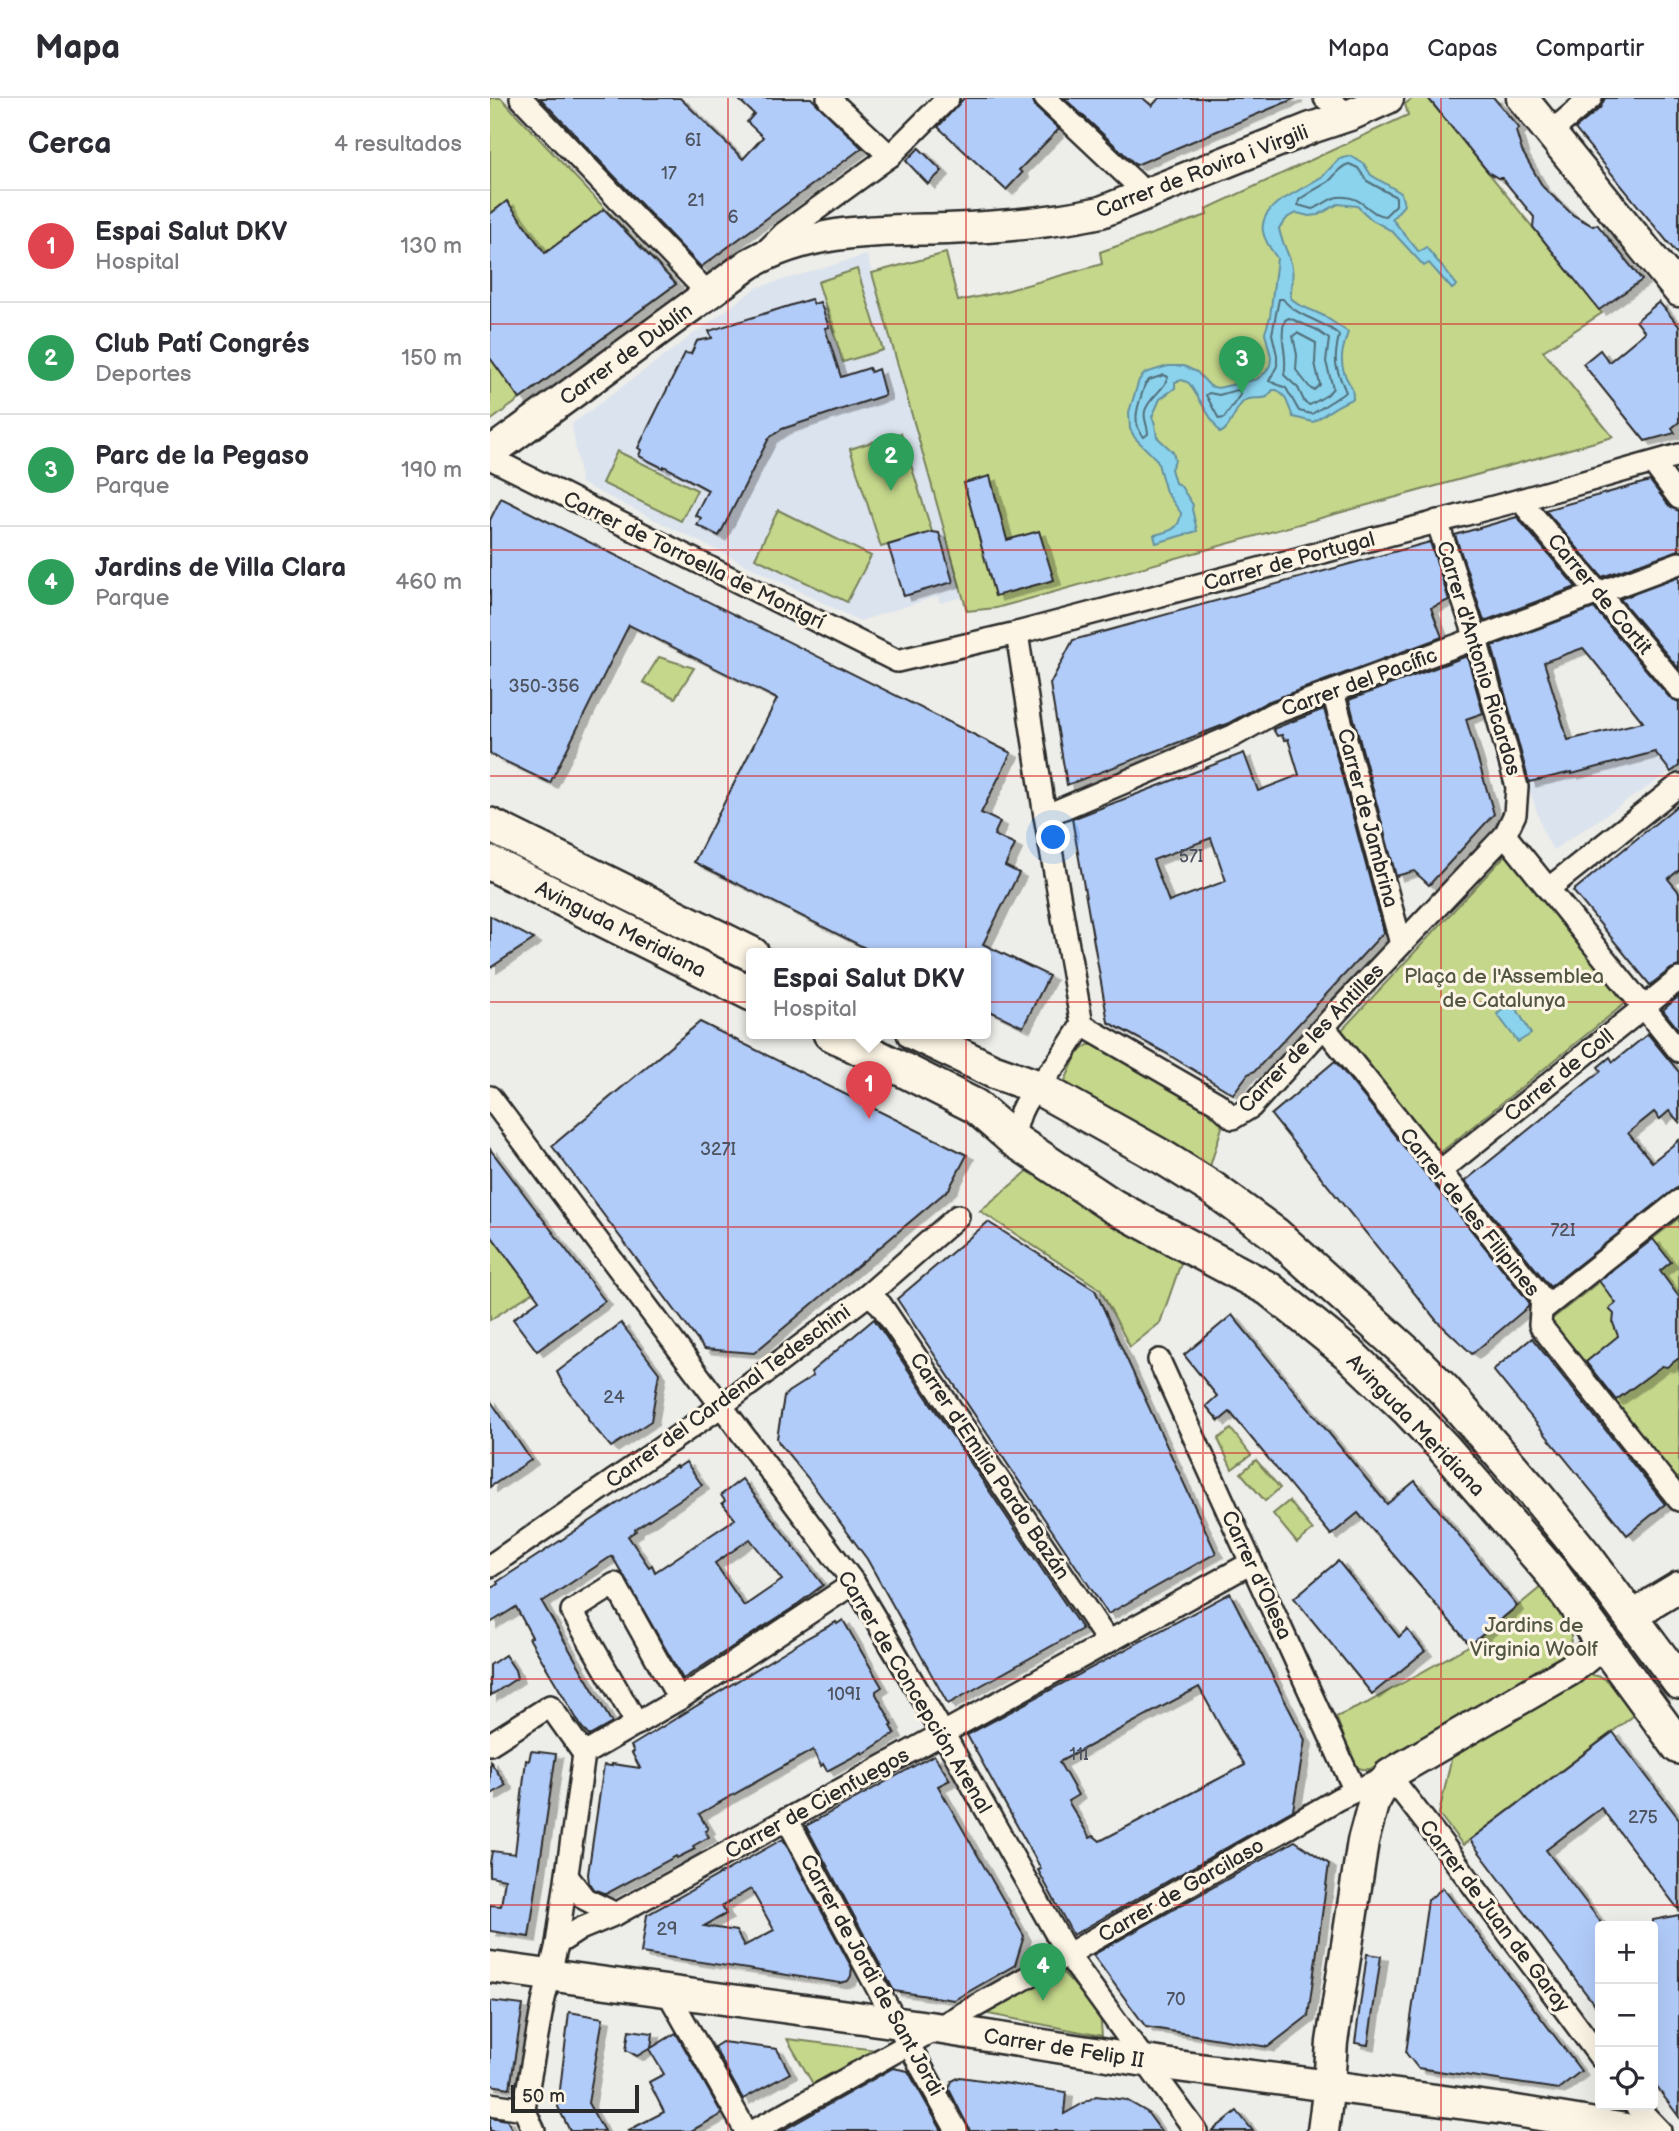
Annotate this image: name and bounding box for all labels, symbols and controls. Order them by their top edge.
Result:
text: Mapa [35,28,120,68]
text: Mapa [1328,34,1389,63]
text: Capas [1427,34,1497,63]
text: Compartir [1535,34,1644,63]
street label: Carrer de Rovira i Virgili [1092,119,1312,224]
text: Cerca [28,126,111,162]
text: 4 resultados [334,130,462,158]
house number: 6I [685,130,701,151]
house number: 17 [661,163,677,184]
house number: 21 [687,190,705,211]
house number: 6 [728,207,739,228]
text: Espai Salut DKV [95,217,287,248]
text: 1 [46,232,56,260]
text: 130 m [400,232,462,260]
text: Hospital [95,248,180,276]
street label: Carrer de Dublín [555,298,697,411]
text: Club Patí Congrés [95,329,310,360]
pin: 3 [1219,336,1265,394]
text: 2 [44,344,58,372]
text: 150 m [401,344,462,372]
text: Deportes [95,360,191,388]
pin: 2 [868,433,914,491]
text: Parc de la Pegaso [95,441,309,472]
text: 3 [44,456,58,484]
text: 190 m [401,456,462,484]
text: Parque [95,472,169,500]
street label: Carrer de Torroella de Montgrí [559,486,829,635]
street label: Carrer de Portugal [1201,527,1378,596]
street label: Carrer de Cortit [1542,529,1658,660]
street label: Carrer d'Antonio Ricardos [1431,538,1526,778]
text: Jardins de Villa Clara [95,553,346,584]
text: 4 [44,568,58,596]
text: 460 m [395,568,462,596]
text: Parque [95,584,169,612]
street label: Carrer del Pacífic [1278,643,1440,722]
house number: 350-356 [509,676,579,697]
street label: Carrer de Jambrina [1332,726,1403,910]
your location [1036,820,1070,854]
house number: 57I [1179,846,1203,867]
street label: Avinguda Meridiana [531,876,710,983]
popup [746,948,991,1039]
street label: Carrer de les Antilles [1233,958,1389,1118]
text: Espai Salut DKV [772,964,965,995]
park label: Plaça de l'Assemblea de Catalunya [1404,964,1604,1013]
text: Hospital [772,995,857,1023]
street label: Carrer de Coll [1500,1024,1619,1127]
pin: 1 [846,1061,892,1119]
street label: Carrer de les Filipines [1394,1123,1545,1302]
house number: 327I [700,1139,736,1160]
house number: 72I [1550,1220,1576,1241]
street label: Carrer del Cardenal Tedeschini [601,1299,855,1494]
street label: Carrer d'Emilia Pardo Bazán [904,1348,1075,1584]
street label: Avinguda Meridiana [1341,1349,1490,1502]
house number: 24 [603,1387,625,1408]
street label: Carrer d'Olesa [1216,1507,1297,1644]
street label: Carrer de Concepción Arenal [832,1567,997,1818]
park label: Jardins de Virginia Woolf [1470,1613,1599,1662]
house number: 109I [827,1684,861,1705]
street label: Carrer de Cienfuegos [721,1742,914,1864]
house number: 11I [1069,1744,1089,1765]
house number: 275 [1628,1807,1658,1828]
street label: Carrer de Juan de Garay [1414,1815,1575,2018]
street label: Carrer de Garcilaso [1094,1833,1269,1948]
street label: Carrer de Jordi de Sant Jordi [795,1850,949,2100]
house number: 29 [656,1919,678,1940]
map controls [1595,1921,1658,2110]
button: + [1595,1921,1658,1984]
pin: 4 [1020,1943,1066,2001]
button: − [1595,1984,1658,2047]
house number: 70 [1166,1989,1186,2010]
street label: Carrer de Felip II [982,2023,1146,2074]
button: locate [1595,2047,1658,2110]
scale bar [511,2082,639,2114]
text: 50 m [522,2085,565,2108]

